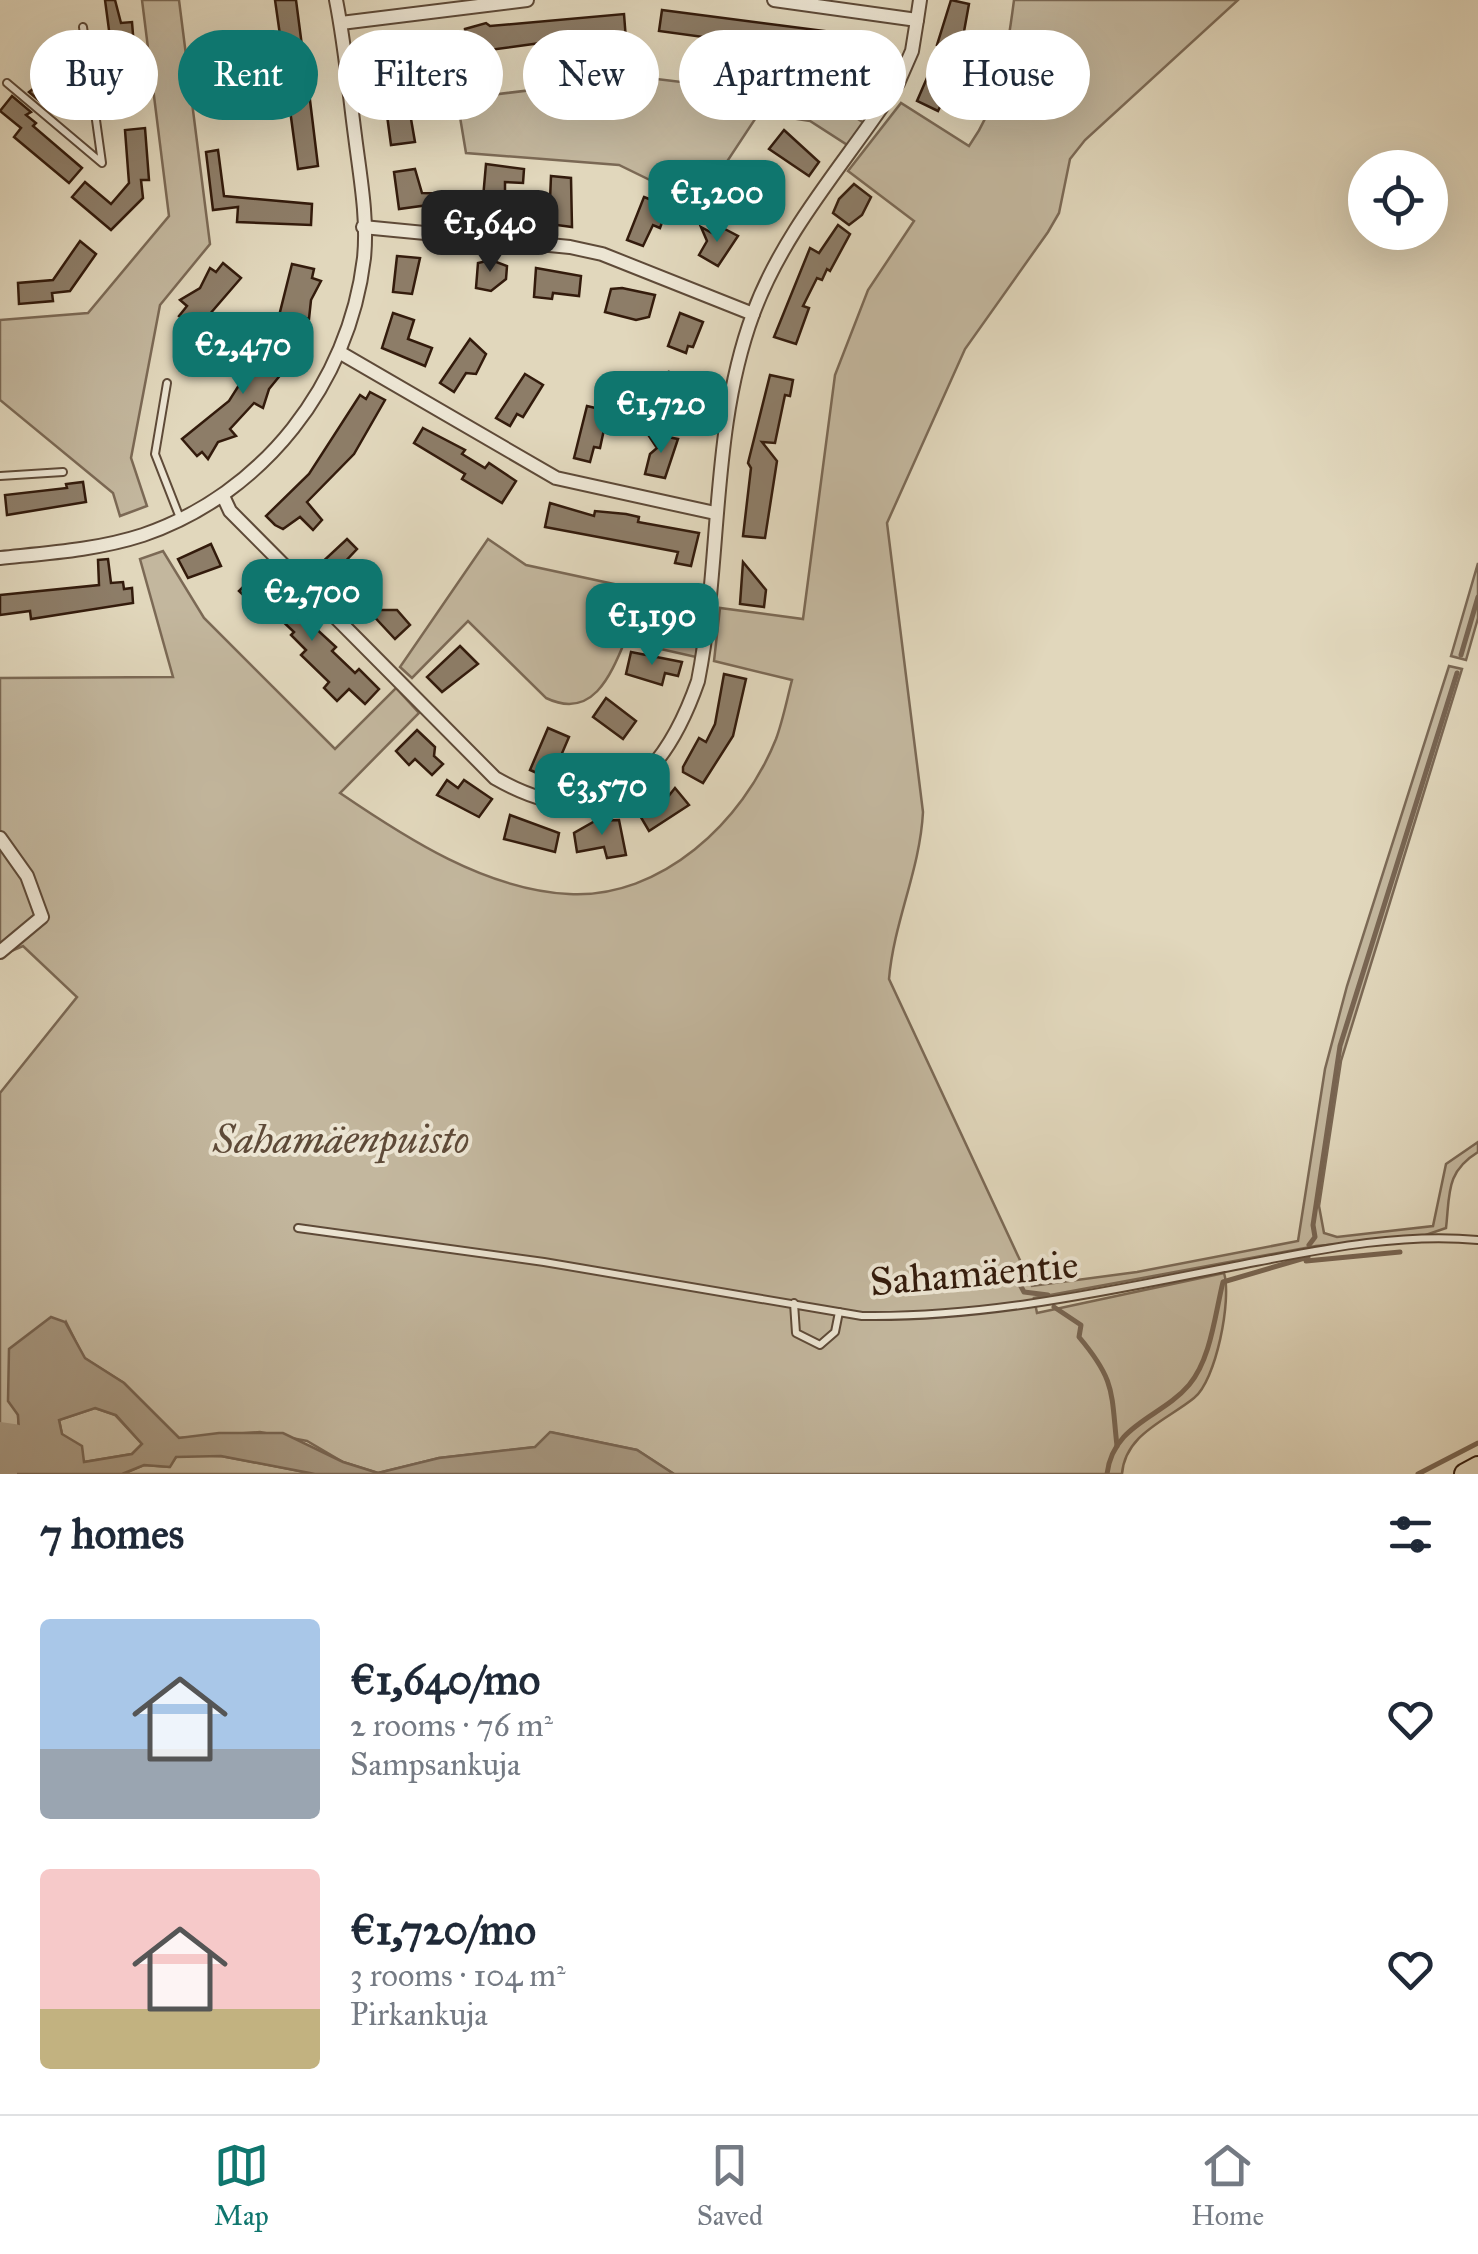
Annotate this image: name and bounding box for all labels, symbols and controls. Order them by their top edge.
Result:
chip: Buy [30,30,158,120]
chip: Rent [178,30,318,120]
chip: Filters [338,30,503,120]
chip: New [523,30,659,120]
chip: Apartment [679,30,906,120]
chip: House [926,30,1090,120]
map controls [1348,150,1448,250]
button: locate [1348,150,1448,250]
pin: €1,200 [636,160,798,245]
text: €1,200 [670,173,764,212]
pin: €1,640 [409,190,571,275]
text: €1,640 [443,203,537,242]
pin: €2,470 [162,312,324,397]
text: €2,470 [195,325,291,364]
pin: €1,720 [580,371,742,456]
text: €1,720 [616,384,706,423]
pin: €2,700 [231,559,393,644]
text: €2,700 [264,572,360,611]
pin: €1,190 [571,583,733,668]
text: €1,190 [608,596,696,635]
pin: €3,570 [521,753,683,838]
text: €3,570 [557,766,647,805]
park label: Sahamäenpuisto [212,1115,469,1164]
street label: Sahamäentie [868,1239,1080,1307]
icon: filters [1383,1507,1438,1562]
text: 7 homes [40,1508,184,1560]
text: €1,640/mo [350,1654,540,1706]
icon: home [120,1659,240,1779]
icon: heart [1383,1692,1438,1747]
text: 2 rooms · 76 m² [350,1706,553,1745]
text: Sampsankuja [350,1745,521,1784]
text: €1,720/mo [350,1904,536,1956]
icon: home [120,1909,240,2029]
icon: heart [1383,1942,1438,1997]
text: 3 rooms · 104 m² [350,1956,566,1995]
text: Pirkankuja [350,1995,488,2034]
tab: Map [214,2138,269,2233]
tab: Saved [697,2138,763,2233]
tab: Home [1191,2138,1264,2233]

